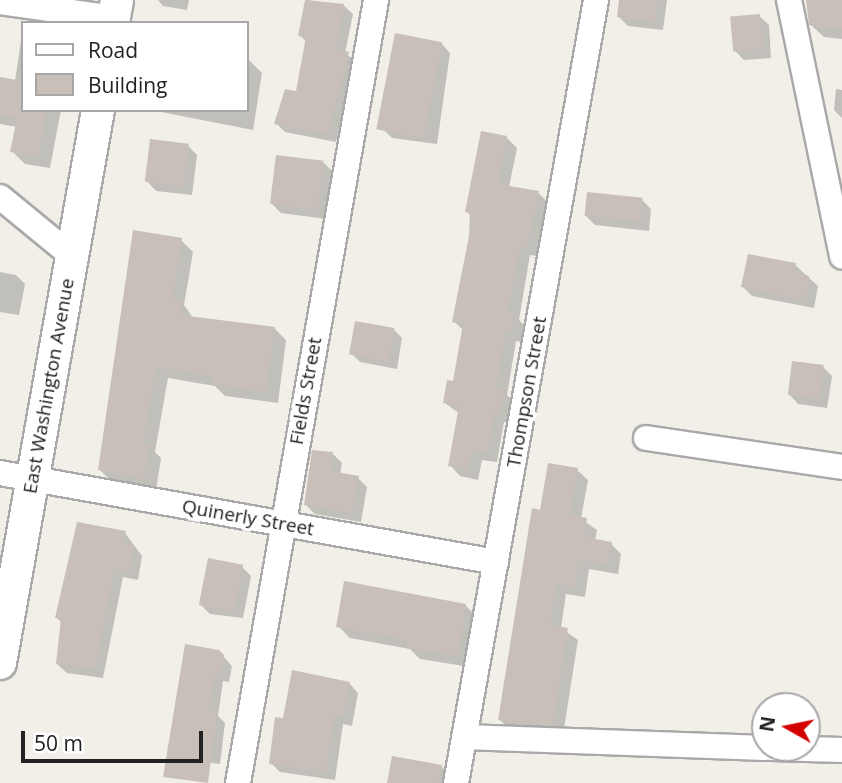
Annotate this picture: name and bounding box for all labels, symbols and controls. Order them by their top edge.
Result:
legend [21,21,248,112]
text: Road [88,36,138,64]
text: Building [88,71,167,99]
street label: East Washington Avenue [19,276,79,496]
street label: Thompson Street [502,315,552,469]
street label: Fields Street [285,335,327,447]
street label: Quinerly Street [180,495,316,541]
north arrow [751,692,821,762]
text: N [753,714,781,734]
scale bar [24,716,206,760]
text: 50 m [34,729,83,757]

